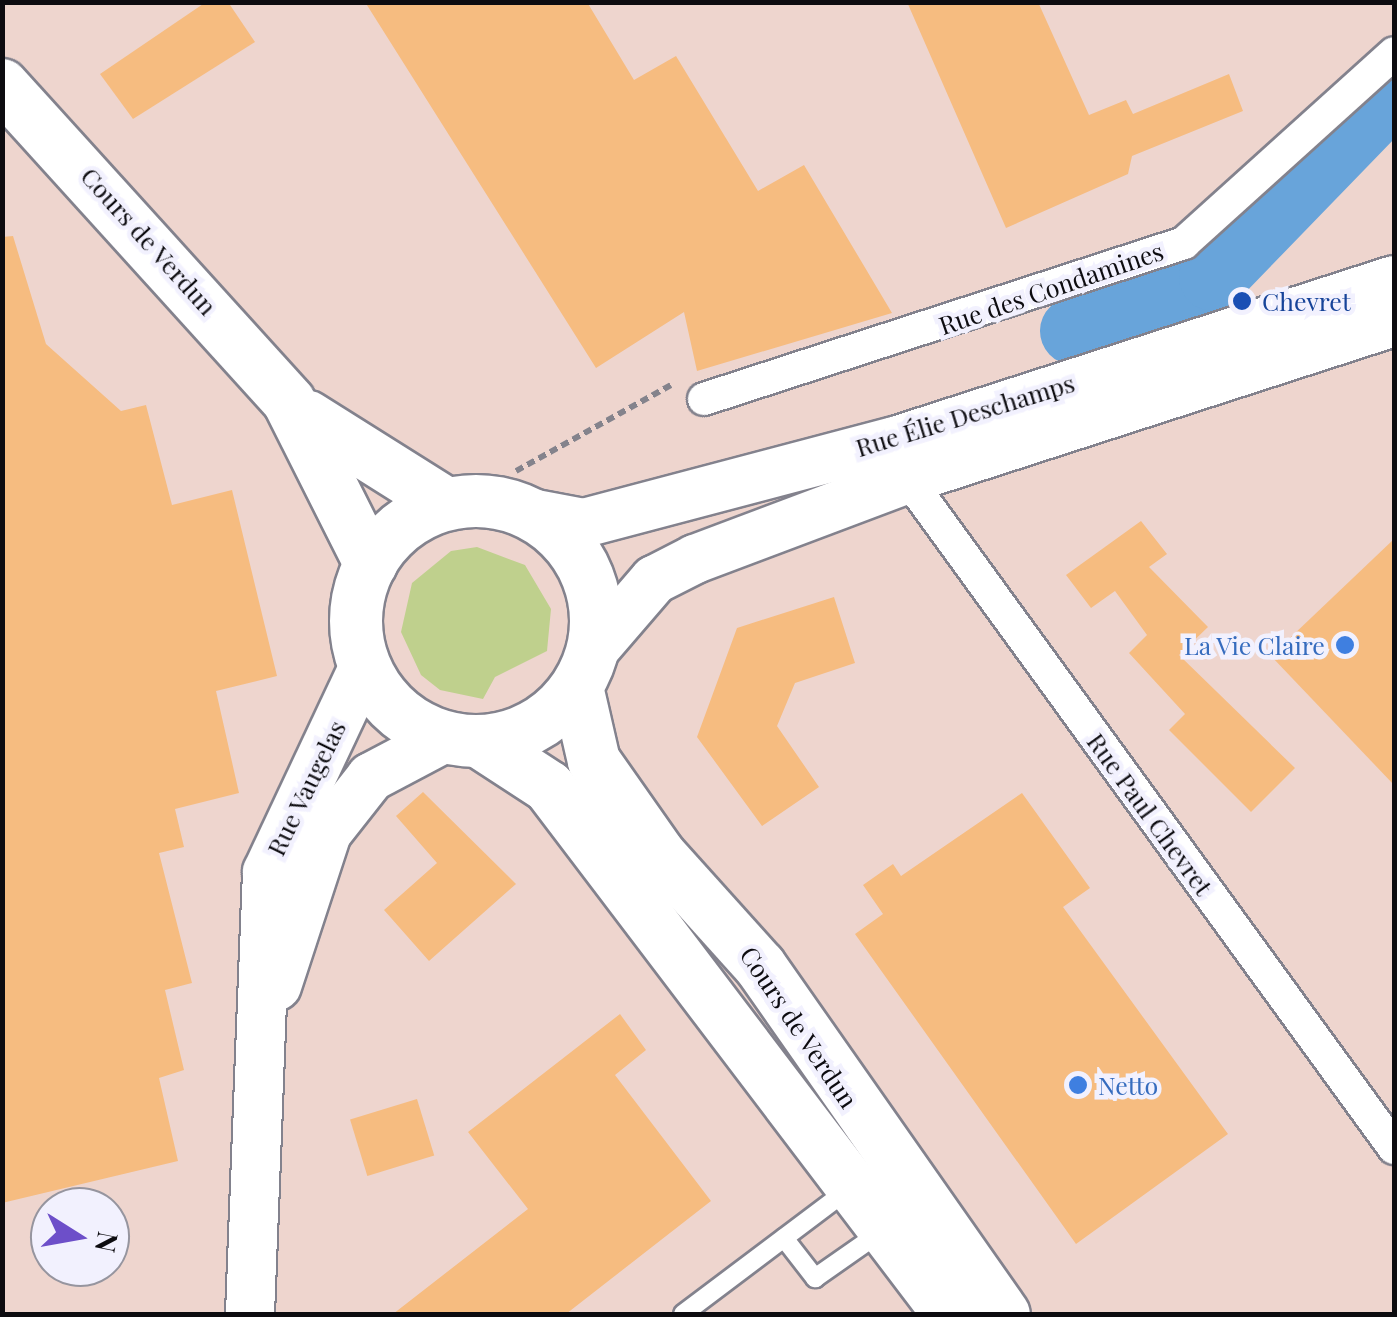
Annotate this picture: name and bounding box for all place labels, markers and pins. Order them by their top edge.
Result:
place label: Chevret [1262,286,1351,316]
marker: Chevret [1231,290,1253,312]
place label: La Vie Claire [1183,630,1325,660]
marker: La Vie Claire [1334,634,1356,656]
place label: Netto [1098,1070,1158,1100]
marker: Netto [1067,1074,1089,1096]

